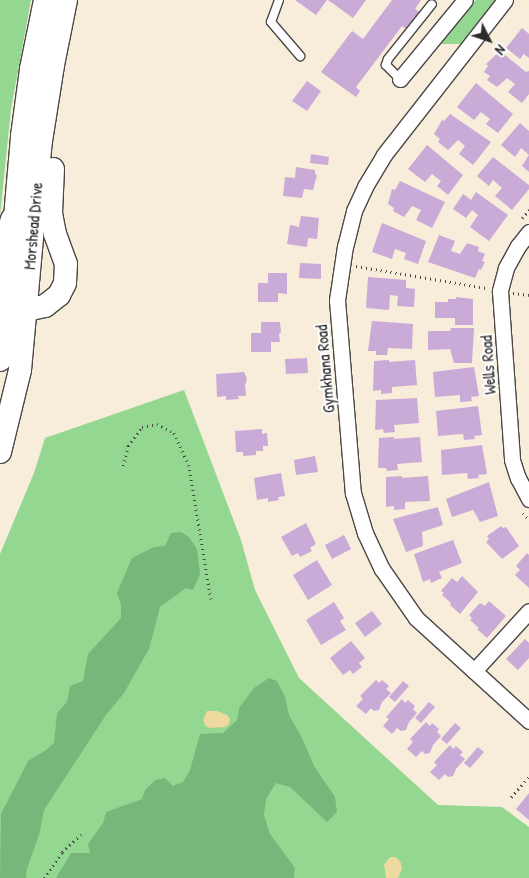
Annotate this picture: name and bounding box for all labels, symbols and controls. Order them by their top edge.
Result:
north arrow [464,15,514,65]
text: N [491,41,510,59]
street label: Morshead Drive [20,181,46,271]
street label: Gymkhana Road [312,324,338,414]
street label: Wells Road [476,335,500,395]

